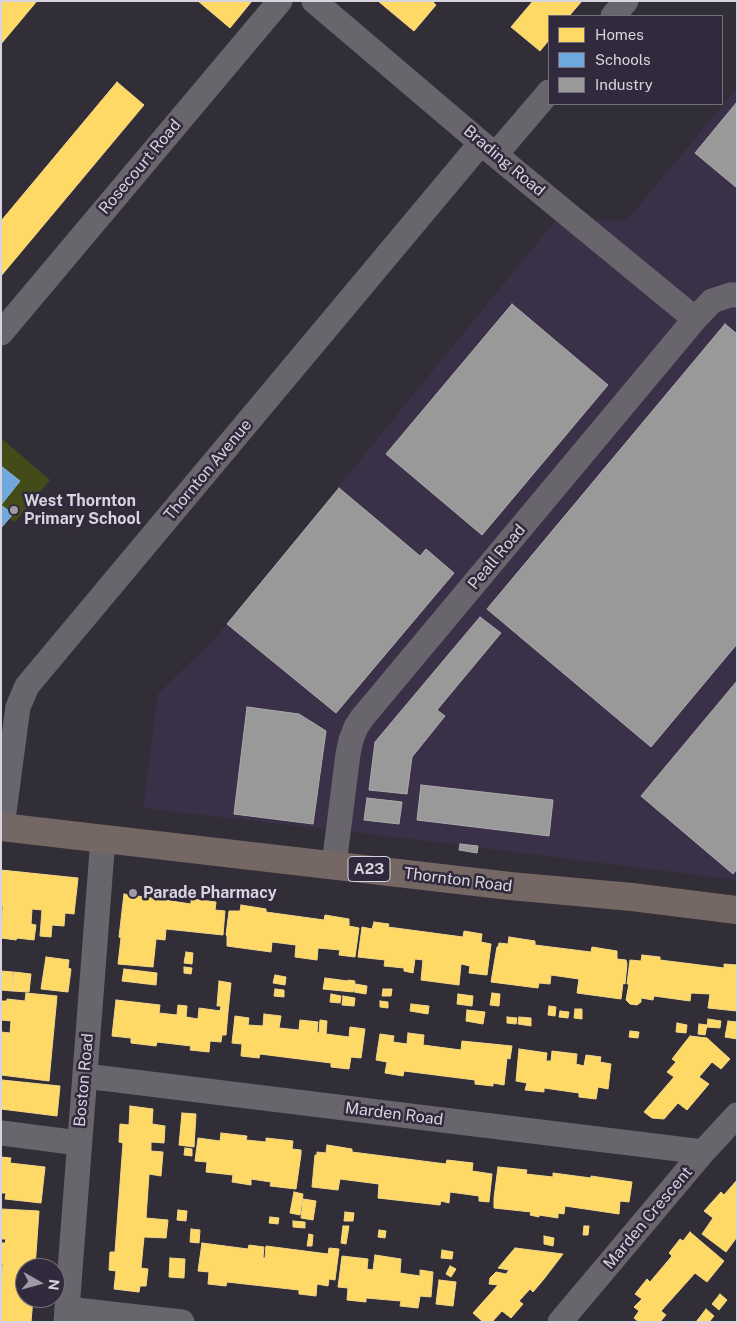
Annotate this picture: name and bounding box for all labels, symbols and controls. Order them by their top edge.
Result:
legend [548,15,723,105]
text: Homes [595,26,644,43]
text: Schools [595,51,651,68]
text: Industry [595,76,653,93]
street label: Rosecourt Road [95,116,185,218]
street label: Brading Road [459,121,549,201]
street label: Thornton Avenue [160,416,256,524]
place label: West Thornton Primary School [24,491,141,529]
marker: West Thornton Primary School [8,504,20,516]
street label: Peall Road [464,521,530,593]
road number: A23 [348,856,390,882]
street label: Thornton Road [403,864,513,896]
place label: Parade Pharmacy [143,883,277,903]
marker: Parade Pharmacy [127,887,139,899]
street label: Boston Road [70,1032,98,1128]
street label: Marden Road [344,1098,444,1130]
street label: Marden Crescent [600,1163,696,1273]
north arrow [15,1258,65,1308]
text: N [45,1278,63,1291]

